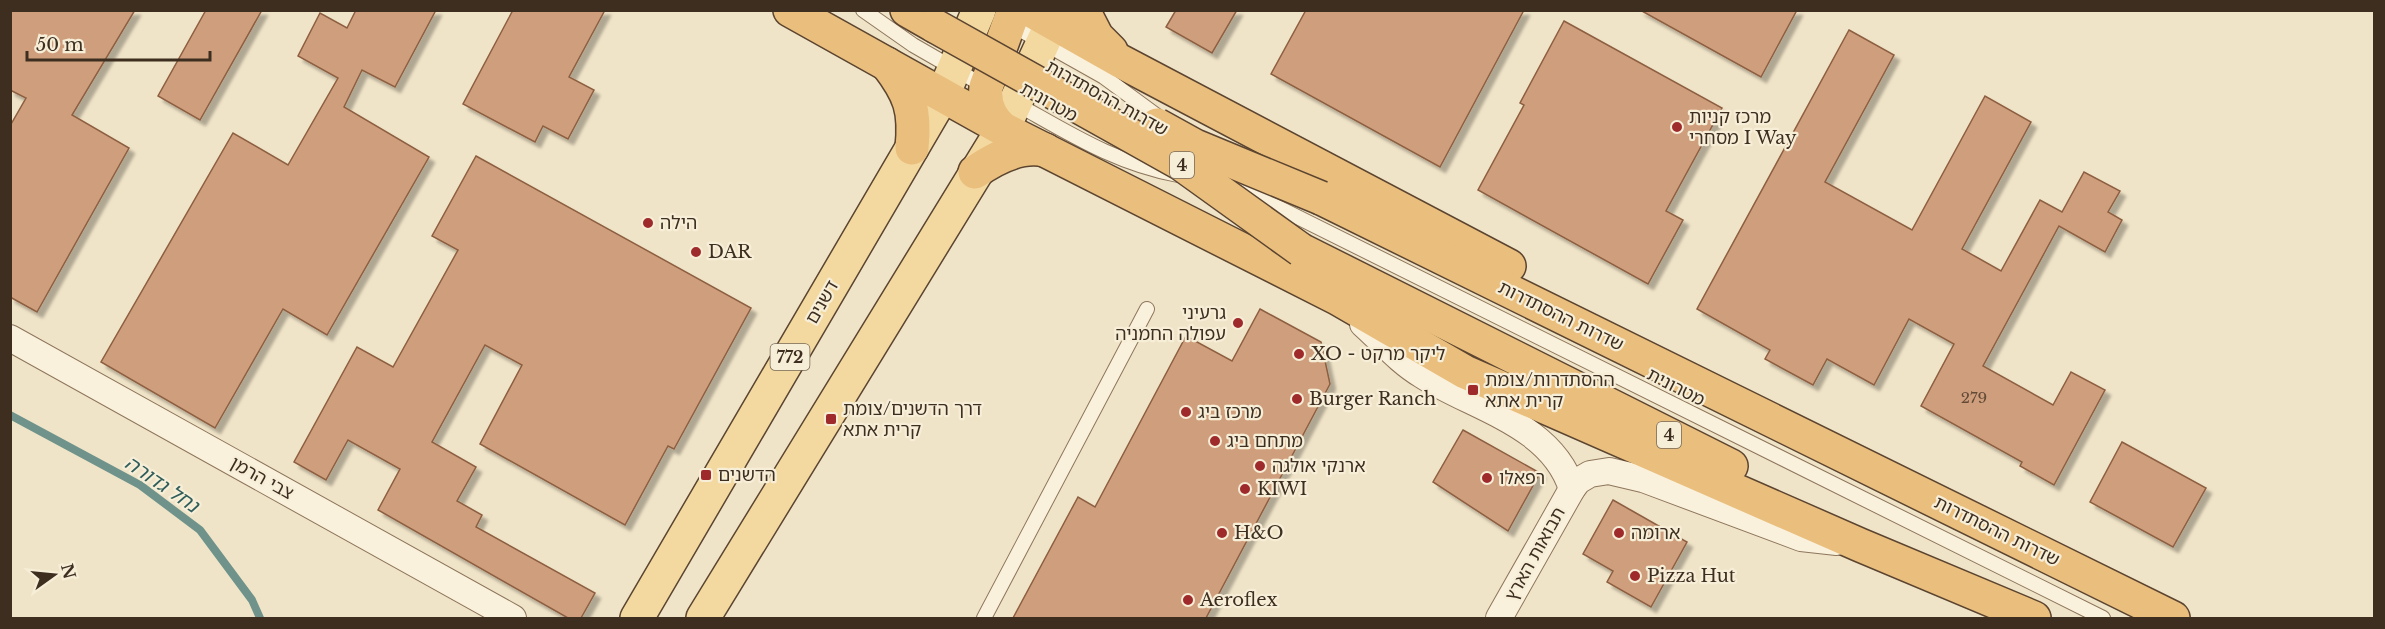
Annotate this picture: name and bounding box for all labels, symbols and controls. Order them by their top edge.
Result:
scale bar [27,24,210,62]
text: 50 m [36,34,84,56]
street label: שדרות ההסתדרות [1042,55,1172,141]
street label: מטרונית [1017,77,1081,127]
place label: מרכז קניות מסחרי I Way [1689,106,1797,149]
marker: מרכז קניות מסחרי I Way [1670,120,1684,134]
road number: 4 [1170,152,1194,178]
place label: הילה [660,212,697,234]
marker: הילה [641,216,655,230]
place label: DAR [708,241,752,263]
marker: DAR [689,245,703,259]
street label: דשנים [801,276,843,328]
street label: שדרות ההסתדרות [1495,276,1627,356]
place label: גרעיני עפולה החמניה [1115,302,1226,345]
marker: גרעיני עפולה החמניה [1231,316,1245,330]
place label: XO - ליקר מרקט [1311,343,1445,365]
road number: 772 [770,344,810,370]
marker: XO - ליקר מרקט [1292,347,1306,361]
street label: מטרונית [1643,363,1709,411]
place label: ההסתדרות/צומת קרית אתא [1485,369,1615,412]
marker: ההסתדרות/צומת קרית אתא [1466,383,1480,397]
place label: Burger Ranch [1309,388,1436,410]
house number: 279 [1961,388,1987,407]
marker: Burger Ranch [1290,392,1304,406]
place label: דרך הדשנים/צומת קרית אתא [843,398,982,441]
place label: מרכז ביג [1198,401,1262,423]
marker: מרכז ביג [1179,405,1193,419]
marker: דרך הדשנים/צומת קרית אתא [824,412,838,426]
road number: 4 [1657,422,1681,448]
place label: מתחם ביג [1227,430,1303,452]
marker: מתחם ביג [1208,434,1222,448]
water label: נחל גדורה [121,451,205,518]
street label: צבי הרמן [227,452,297,504]
place label: ארנקי אולגה [1272,455,1366,477]
marker: ארנקי אולגה [1253,459,1267,473]
place label: הדשנים [718,464,776,486]
place label: רפאלו [1499,467,1545,489]
marker: הדשנים [699,468,713,482]
marker: רפאלו [1480,471,1494,485]
place label: KIWI [1257,478,1307,500]
marker: KIWI [1238,482,1252,496]
street label: שדרות ההסתדרות [1931,491,2063,571]
street label: תבואות הארץ [1500,503,1570,605]
place label: H&O [1234,522,1283,544]
place label: ארומה [1631,522,1680,544]
marker: H&O [1215,526,1229,540]
marker: ארומה [1612,526,1626,540]
north arrow [24,545,84,605]
text: N [57,561,80,581]
place label: Pizza Hut [1647,565,1736,587]
marker: Pizza Hut [1628,569,1642,583]
place label: Aeroflex [1199,589,1277,611]
marker: Aeroflex [1181,593,1195,607]

